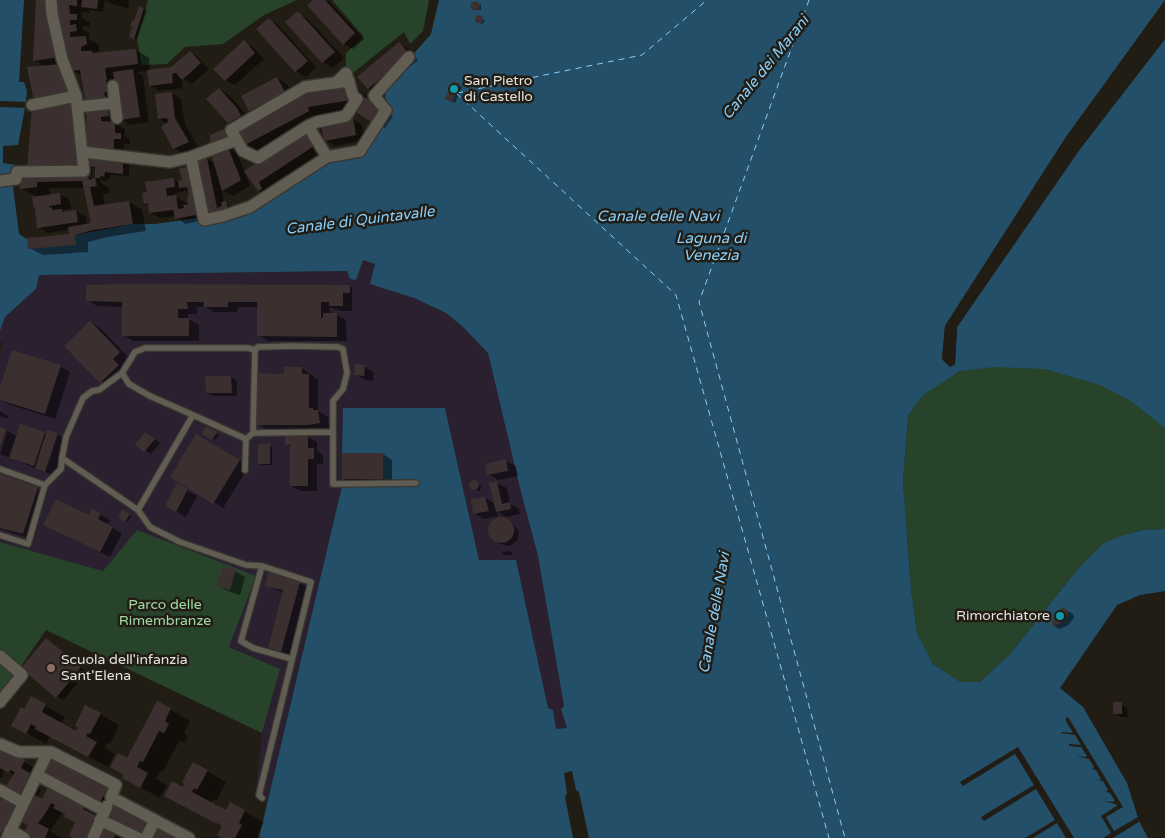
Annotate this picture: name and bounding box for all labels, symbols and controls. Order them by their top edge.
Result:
water label: Canale dei Marani [719,13,813,123]
place label: San Pietro di Castello [464,73,533,105]
marker: San Pietro di Castello [448,83,460,95]
water label: Canale di Quintavalle [285,203,435,239]
water label: Canale delle Navi [597,208,719,226]
water label: Laguna di Venezia [676,230,746,265]
water label: Canale delle Navi [696,551,734,675]
park label: Parco delle Rimembranze [119,597,211,630]
place label: Rimorchiatore [956,608,1050,624]
marker: Rimorchiatore [1054,610,1066,622]
place label: Scuola dell'infanzia Sant'Elena [61,652,188,684]
marker: Scuola dell'infanzia Sant'Elena [45,662,57,674]

